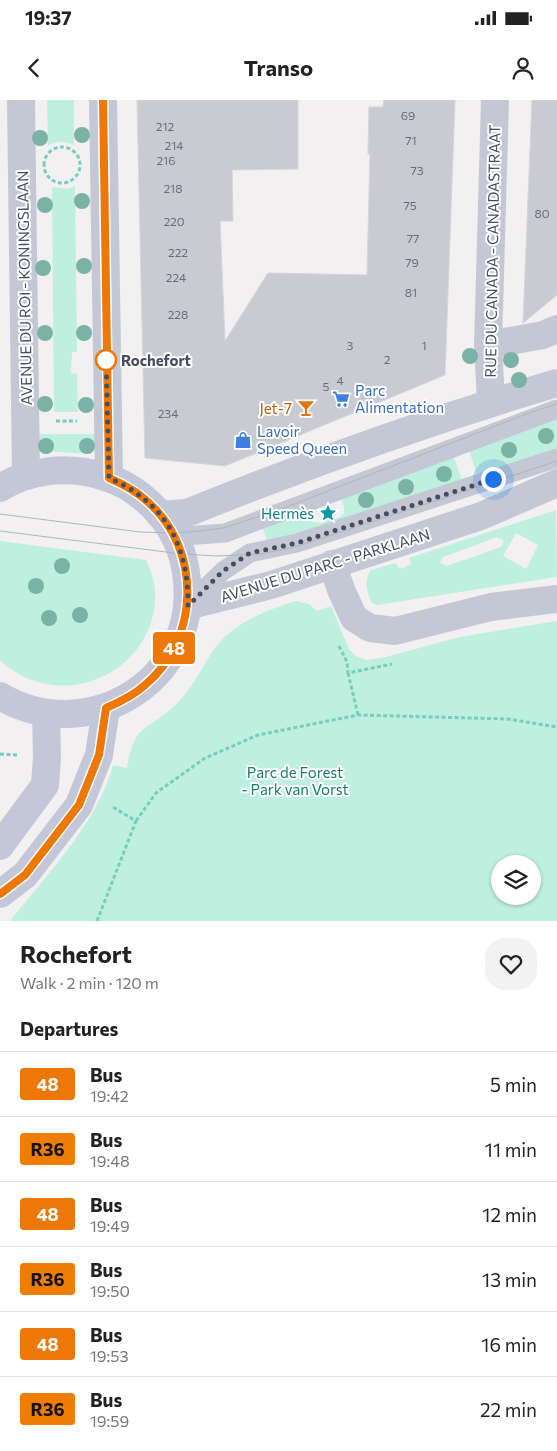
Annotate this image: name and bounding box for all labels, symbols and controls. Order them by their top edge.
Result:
text: 19:37 [25,6,72,29]
icon: back [20,54,48,82]
text: Transo [244,54,313,81]
icon: person [509,54,537,82]
house number: 69 [401,108,415,122]
house number: 212 [156,119,175,133]
street label: RUE DU CANADA - CANADASTRAAT [481,124,503,378]
house number: 71 [405,133,417,147]
house number: 214 [165,138,183,152]
house number: 216 [156,153,176,167]
house number: 73 [410,163,424,177]
street label: AVENUE DU ROI - KONINGSLAAN [13,170,35,406]
house number: 218 [163,181,183,195]
house number: 75 [403,198,417,212]
house number: 80 [534,206,550,220]
house number: 220 [163,214,185,228]
house number: 77 [407,231,419,245]
house number: 222 [168,245,188,259]
house number: 79 [405,255,419,269]
house number: 224 [166,270,186,284]
house number: 81 [405,285,417,299]
house number: 228 [168,307,188,321]
house number: 3 [347,338,354,352]
house number: 1 [421,338,427,352]
marker: Rochefort [95,349,117,371]
place label: Rochefort [121,351,191,369]
house number: 2 [384,352,391,366]
house number: 4 [336,373,344,387]
house number: 5 [323,379,330,393]
place label: Parc Alimentation [355,381,444,416]
supermarket icon: Parc Alimentation [331,389,351,409]
bar icon: Jet-7 [296,398,316,418]
place label: Jet-7 [259,399,292,417]
house number: 234 [158,406,178,420]
place label: Lavoir Speed Queen [257,422,347,457]
shop icon: Lavoir Speed Queen [233,430,253,450]
your location [481,467,506,492]
place icon: Hermès [318,503,338,523]
place label: Hermès [261,504,314,522]
street label: AVENUE DU PARC - PARKLAAN [218,524,432,606]
line badge: 48 [152,632,196,664]
text: 48 [163,637,185,659]
park label: Parc de Forest - Park van Vorst [241,763,349,798]
map controls [491,855,541,905]
button: layers [491,855,541,905]
button: heart [485,938,537,990]
text: Rochefort [20,939,132,968]
text: Walk · 2 min · 120 m [20,973,159,992]
text: Departures [20,1017,118,1040]
text: Bus [90,1063,122,1086]
text: 48 [36,1073,59,1095]
text: 5 min [490,1073,537,1096]
text: 19:42 [90,1086,129,1105]
text: Bus [90,1128,122,1151]
text: R36 [30,1138,65,1160]
text: 11 min [485,1138,537,1161]
text: 19:48 [90,1151,130,1170]
text: Bus [90,1193,122,1216]
text: 48 [36,1203,59,1225]
text: 12 min [482,1203,537,1226]
text: 19:49 [90,1216,130,1235]
text: Bus [90,1258,122,1281]
text: R36 [30,1268,65,1290]
text: 13 min [482,1268,537,1291]
text: 19:50 [90,1281,130,1300]
text: Bus [90,1323,122,1346]
text: 48 [36,1333,59,1355]
text: 16 min [481,1333,537,1356]
text: 19:53 [90,1346,129,1365]
text: Bus [90,1388,122,1411]
text: R36 [30,1398,65,1420]
text: 22 min [480,1398,537,1421]
text: 19:59 [90,1411,129,1430]

